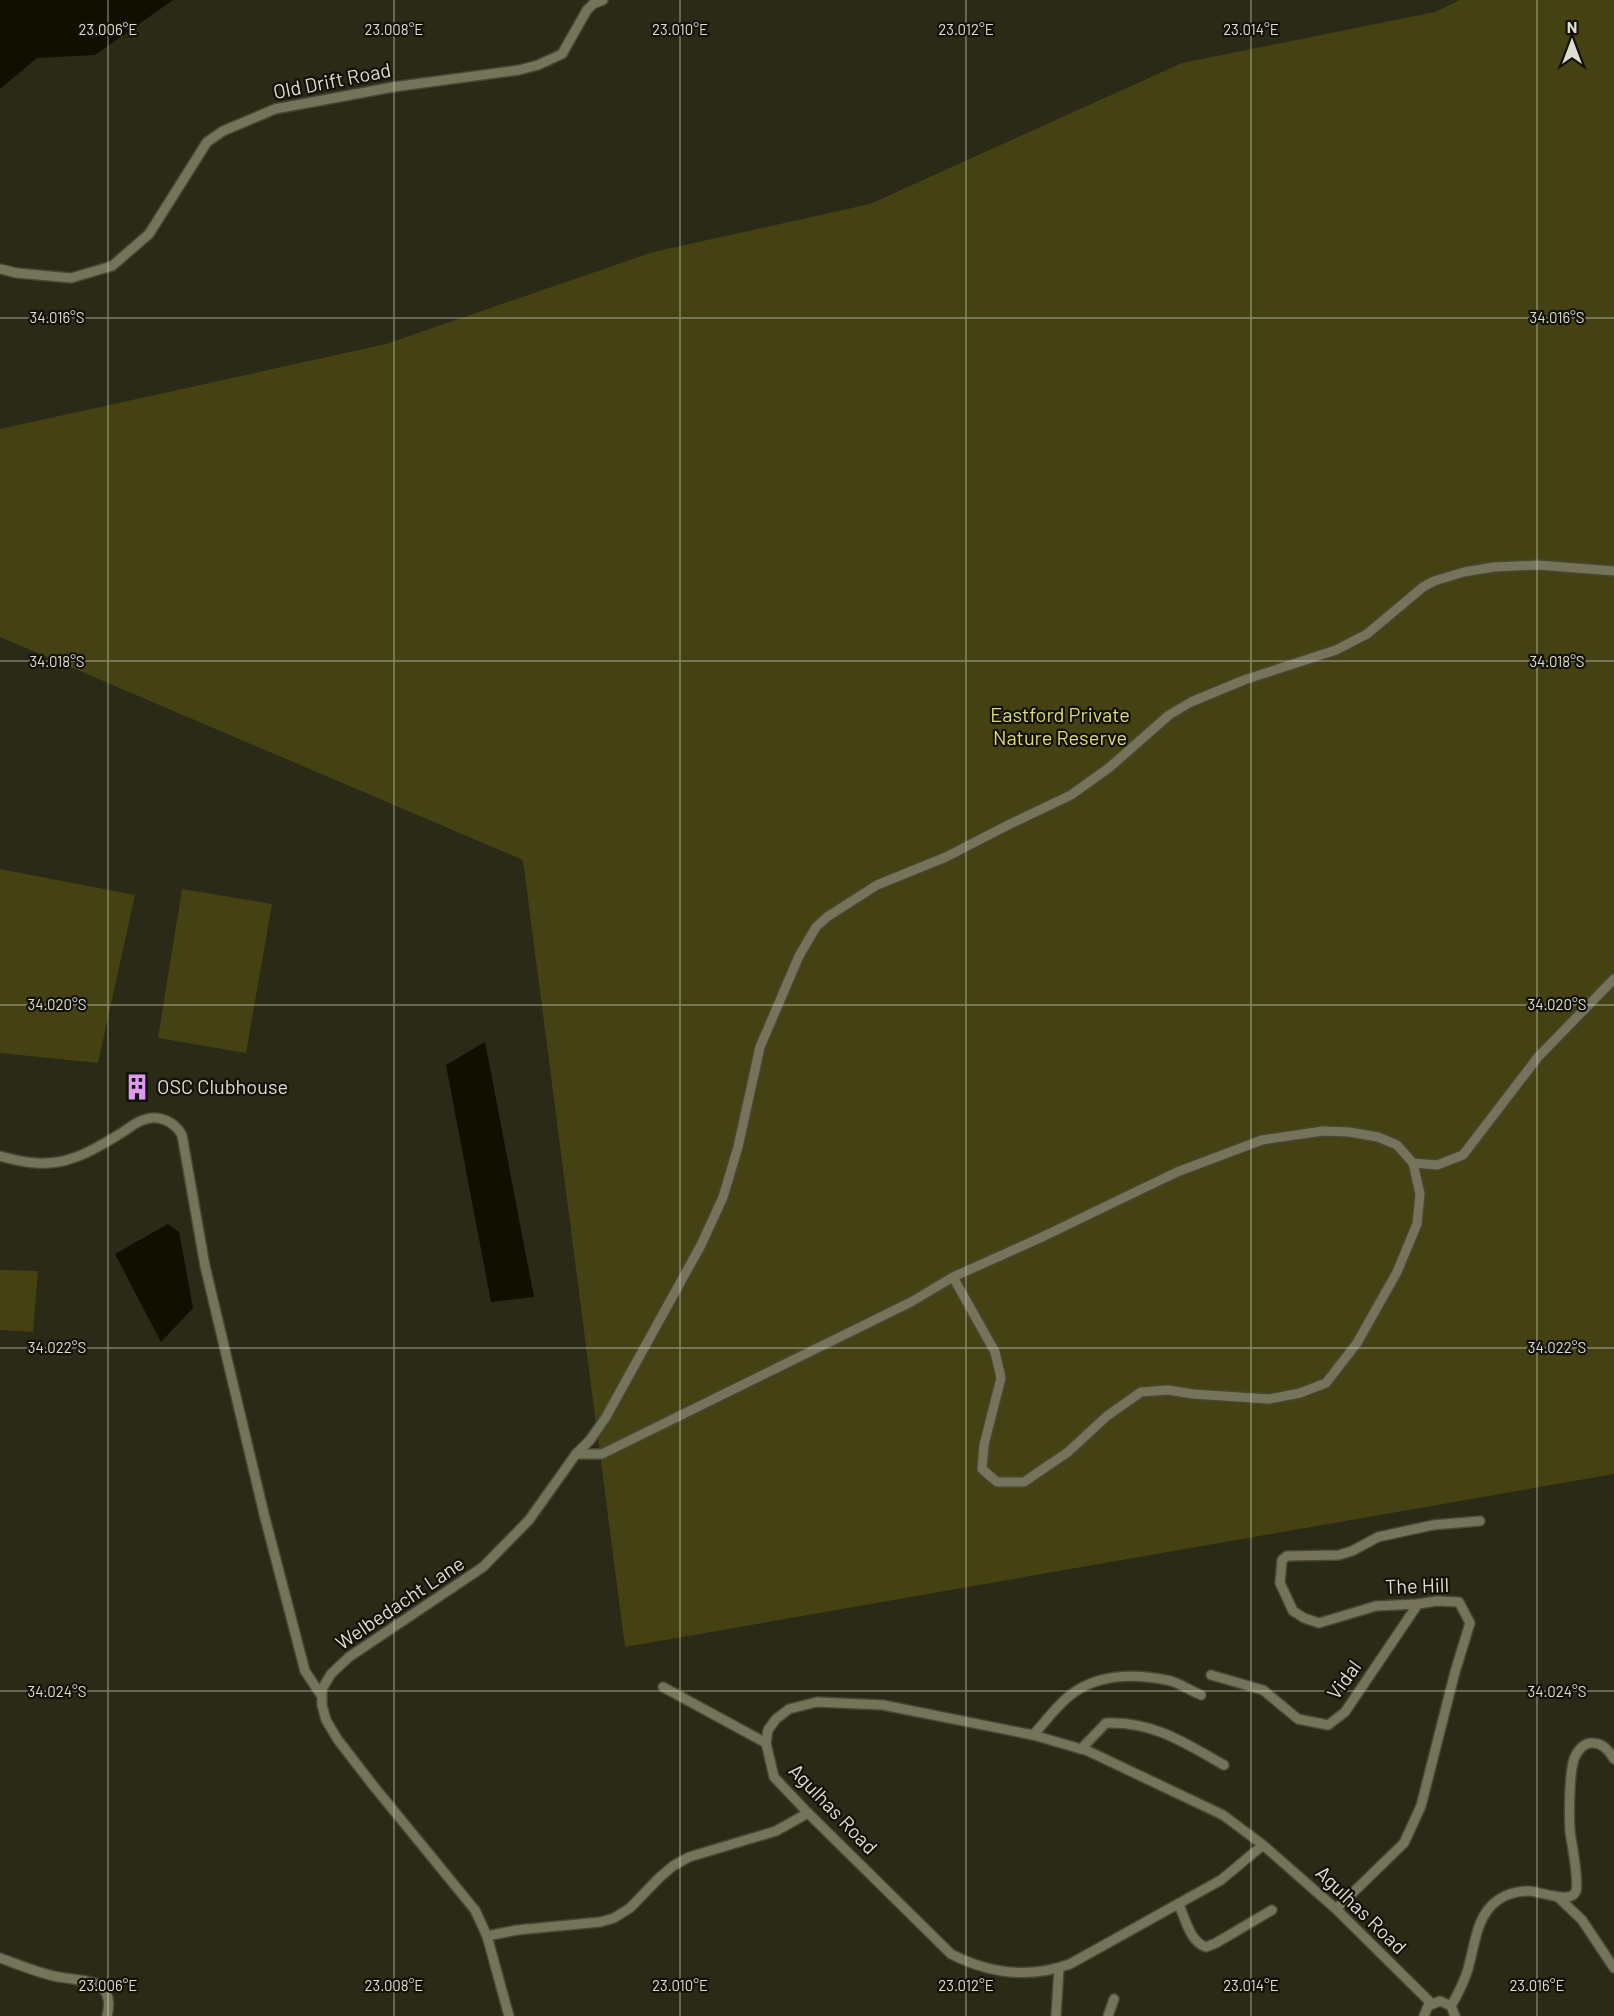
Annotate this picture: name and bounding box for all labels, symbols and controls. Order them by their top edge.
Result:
north arrow [1542,12,1602,72]
text: N [1567,17,1577,36]
text: 23.006°E [79,20,137,38]
text: 23.008°E [365,20,423,38]
text: 23.010°E [652,20,708,38]
text: 23.012°E [938,20,994,38]
text: 23.014°E [1223,20,1279,38]
street label: Old Drift Road [271,57,393,103]
text: 34.016°S [29,308,85,326]
text: 34.016°S [1529,308,1585,326]
text: 34.018°S [29,652,85,670]
text: 34.018°S [1529,652,1585,670]
park label: Eastford Private Nature Reserve [990,702,1130,749]
text: 34.020°S [27,995,87,1013]
text: 34.020°S [1527,995,1587,1013]
building icon: OSC Clubhouse [122,1072,152,1102]
place label: OSC Clubhouse [157,1074,288,1098]
text: 34.022°S [28,1338,86,1356]
text: 34.022°S [1528,1338,1586,1356]
street label: Welbedacht Lane [331,1550,468,1654]
street label: The Hill [1385,1572,1449,1598]
street label: Vidal [1321,1655,1365,1704]
text: 34.024°S [28,1682,86,1700]
text: 34.024°S [1528,1682,1586,1700]
street label: Agulhas Road [785,1758,883,1859]
street label: Agulhas Road [1311,1860,1412,1958]
text: 23.006°E [79,1976,137,1994]
text: 23.008°E [365,1976,423,1994]
text: 23.010°E [652,1976,708,1994]
text: 23.012°E [938,1976,994,1994]
text: 23.014°E [1223,1976,1279,1994]
text: 23.016°E [1509,1976,1565,1994]

